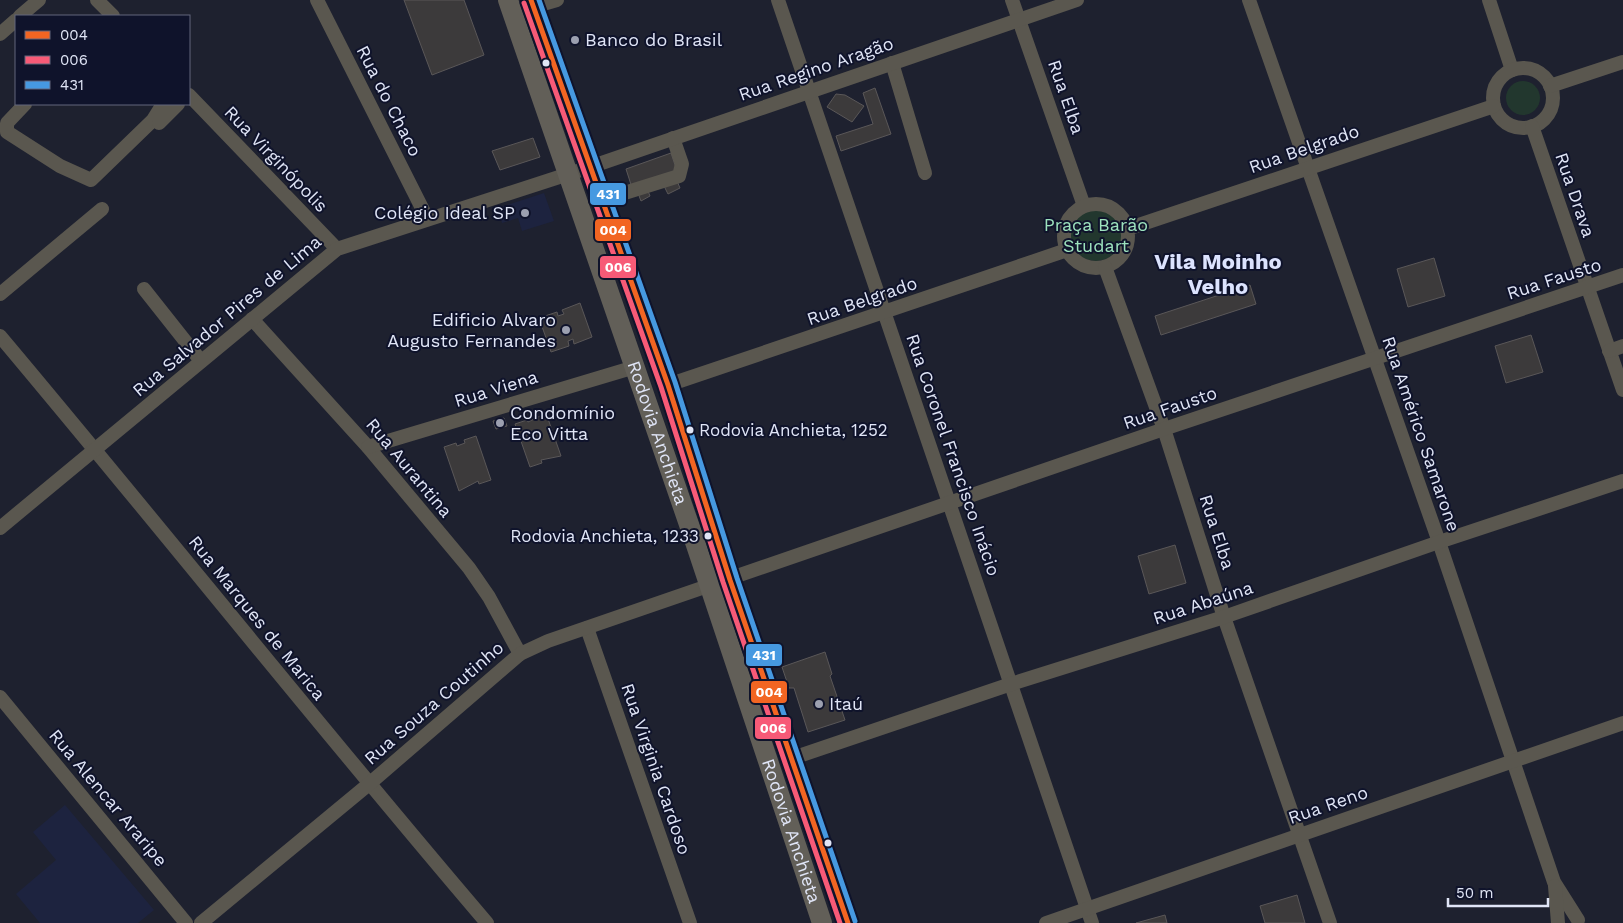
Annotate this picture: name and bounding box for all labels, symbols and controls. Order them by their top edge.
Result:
legend [15,15,190,105]
text: 004 [60,26,88,44]
place label: Banco do Brasil [585,29,723,50]
street label: Rua Regino Aragão [736,32,896,105]
marker: Banco do Brasil [569,34,581,46]
street label: Rua do Chaco [352,42,426,160]
text: 006 [60,51,88,69]
street label: Rua Elba [1044,57,1089,137]
unlabelled marker [541,58,551,68]
text: 431 [60,76,84,94]
street label: Rua Virginópolis [220,101,332,216]
street label: Rua Belgrado [1246,120,1362,177]
street label: Rua Drava [1551,150,1600,240]
line badge: 431 [589,182,627,206]
text: 431 [596,186,620,202]
place label: Colégio Ideal SP [374,202,515,223]
marker: Colégio Ideal SP [519,207,531,219]
park label: Praça Barão Studart [1044,214,1148,256]
line badge: 004 [594,218,632,242]
text: 004 [599,222,627,238]
street label: Rua Salvador Pires de Lima [128,231,325,401]
district label: Vila Moinho Velho [1154,249,1282,299]
street label: Rua Fausto [1504,253,1604,304]
line badge: 006 [599,255,637,279]
text: 006 [605,259,632,275]
street label: Rua Belgrado [804,272,920,329]
place label: Edificio Alvaro Augusto Fernandes [387,309,556,351]
marker: Edificio Alvaro Augusto Fernandes [560,324,572,336]
street label: Rua Coronel Francisco Inácio [902,331,1005,579]
street label: Rua Américo Samarone [1378,334,1465,534]
street label: Rodovia Anchieta [623,358,692,508]
street label: Rua Viena [451,366,540,411]
street label: Rua Fausto [1120,382,1220,433]
place label: Condomínio Eco Vitta [510,402,615,444]
street label: Rua Aurantina [362,414,457,521]
marker: Condomínio Eco Vitta [494,417,506,429]
place label: Rodovia Anchieta, 1252 [699,420,888,440]
marker: Rodovia Anchieta, 1252 [685,425,695,435]
street label: Rua Elba [1196,492,1239,572]
place label: Rodovia Anchieta, 1233 [510,526,699,546]
street label: Rua Marques de Marica [185,531,330,704]
marker: Rodovia Anchieta, 1233 [703,531,713,541]
street label: Rua Abaúna [1150,576,1255,629]
street label: Rua Souza Coutinho [360,636,508,769]
line badge: 431 [745,643,783,667]
text: 431 [752,647,776,663]
street label: Rua Virginia Cardoso [617,680,696,857]
line badge: 004 [750,680,788,704]
text: 004 [755,684,783,700]
place label: Itaú [829,693,863,714]
marker: Itaú [813,698,825,710]
line badge: 006 [754,716,792,740]
text: 006 [760,720,787,736]
street label: Rua Alencar Araripe [45,725,172,871]
street label: Rodovia Anchieta [758,756,826,906]
street label: Rua Reno [1285,781,1370,828]
unlabelled marker [823,838,833,848]
scale bar [1448,876,1548,908]
text: 50 m [1456,884,1493,902]

